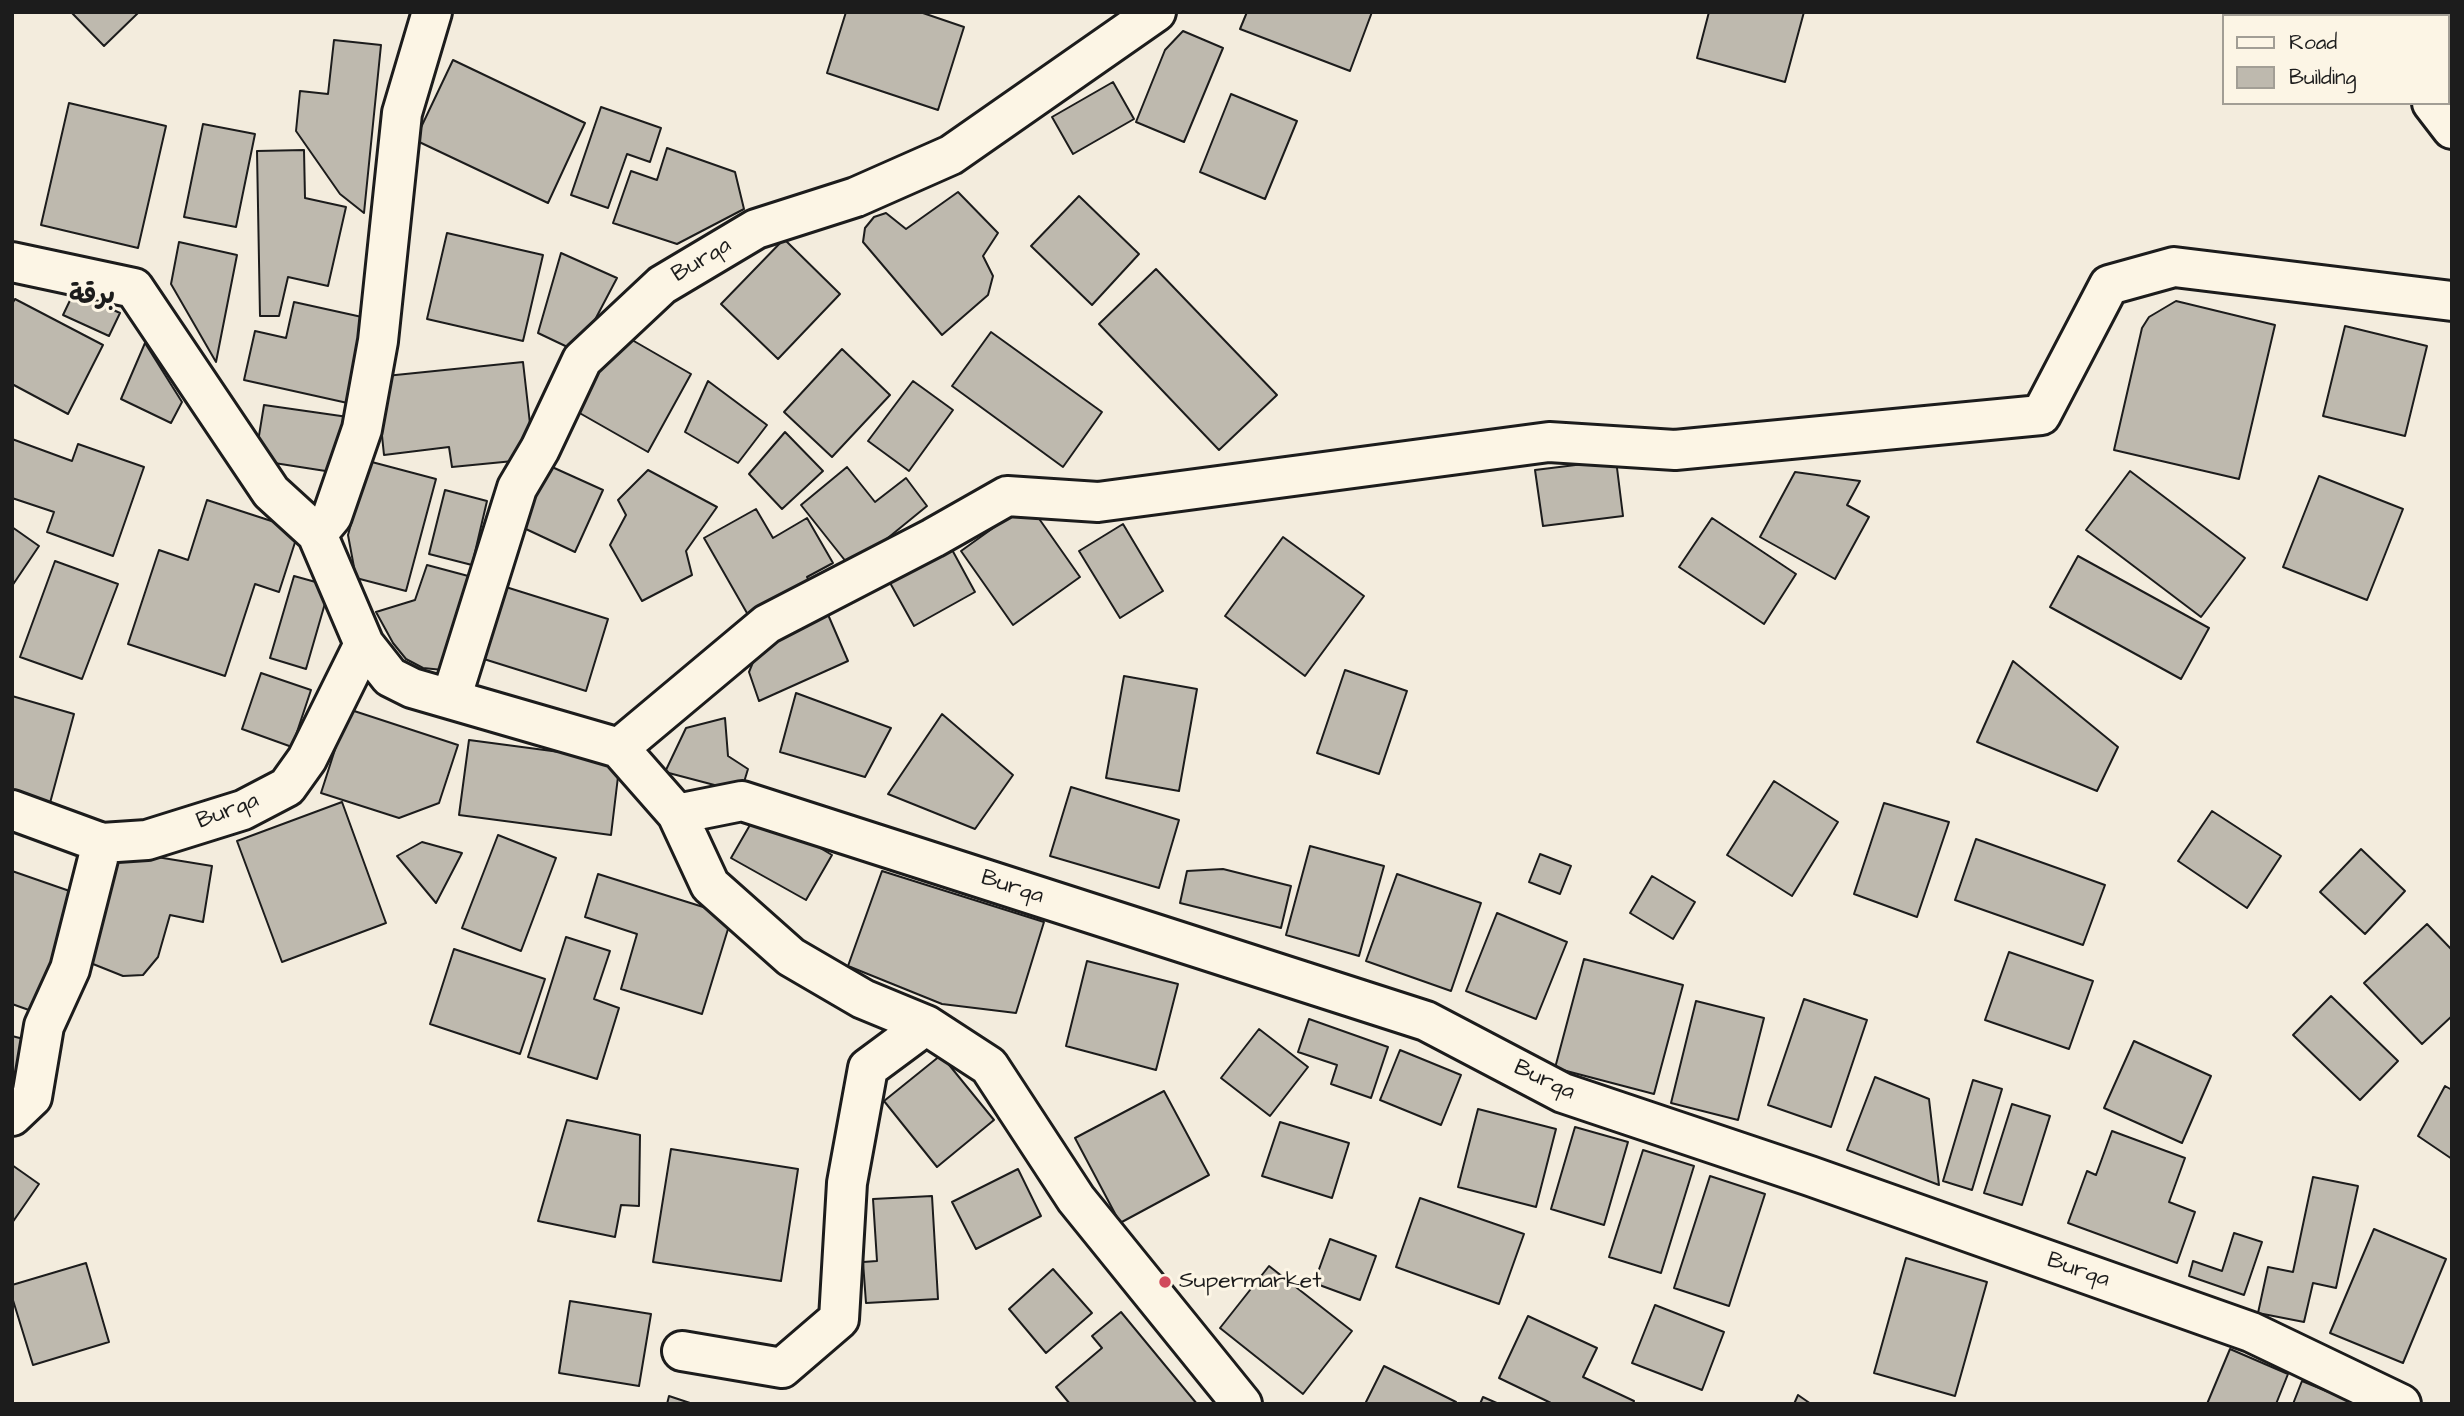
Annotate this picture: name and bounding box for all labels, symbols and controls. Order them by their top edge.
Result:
legend [2222,14,2450,105]
text: Road [2289,28,2337,57]
text: Building [2289,63,2356,92]
street label: Burqa [667,233,737,289]
district label: برقة [69,282,115,314]
street label: Burqa [193,788,263,836]
street label: Burqa [977,865,1047,911]
street label: Burqa [1509,1055,1579,1107]
street label: Burqa [2043,1247,2113,1295]
place label: Supermarket [1179,1268,1322,1296]
marker: Supermarket [1157,1274,1173,1290]

